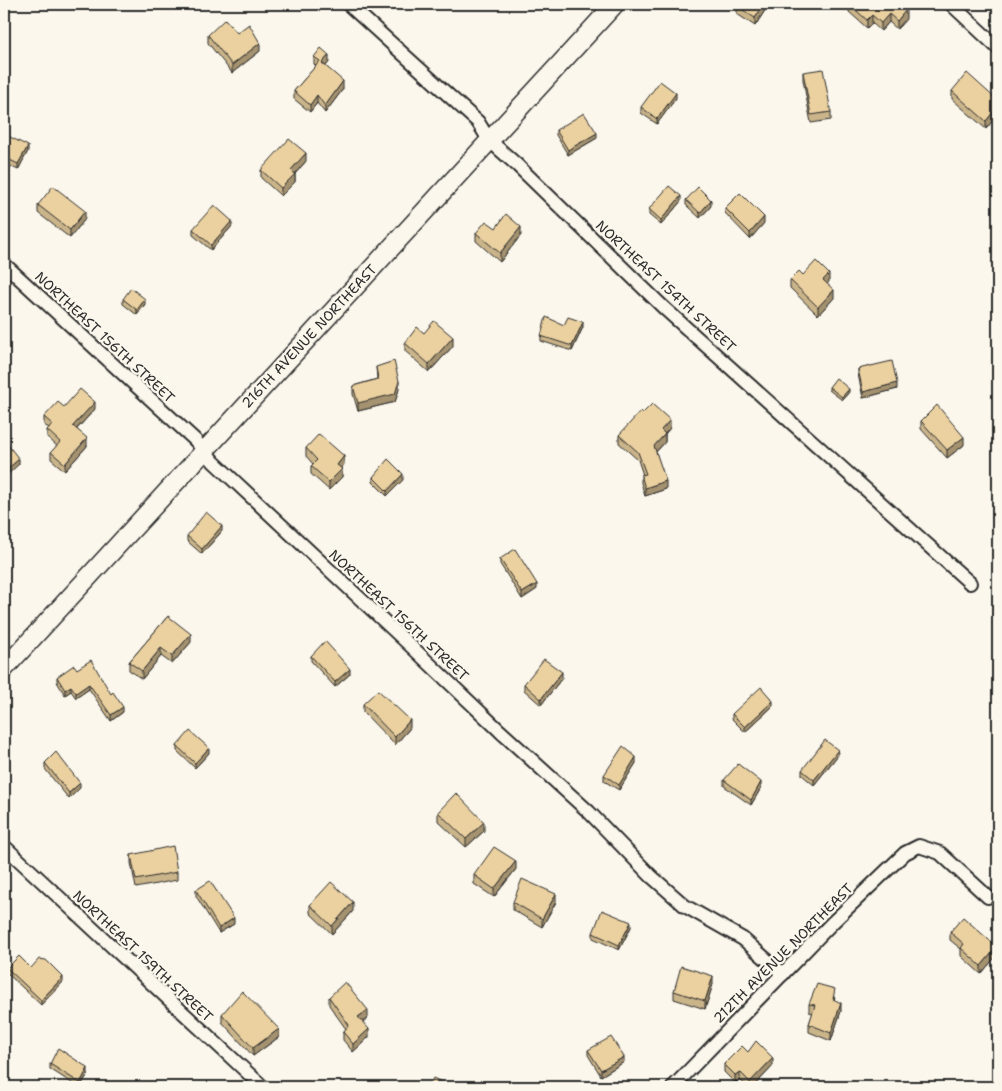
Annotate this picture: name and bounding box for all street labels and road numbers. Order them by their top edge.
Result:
street label: NORTHEAST 154TH STREET [592,216,740,356]
street label: 216TH AVENUE NORTHEAST [238,260,381,412]
street label: NORTHEAST 156TH STREET [31,267,179,407]
street label: NORTHEAST 156TH STREET [325,545,473,685]
street label: 212TH AVENUE NORTHEAST [709,879,857,1027]
street label: NORTHEAST 159TH STREET [69,886,217,1026]

